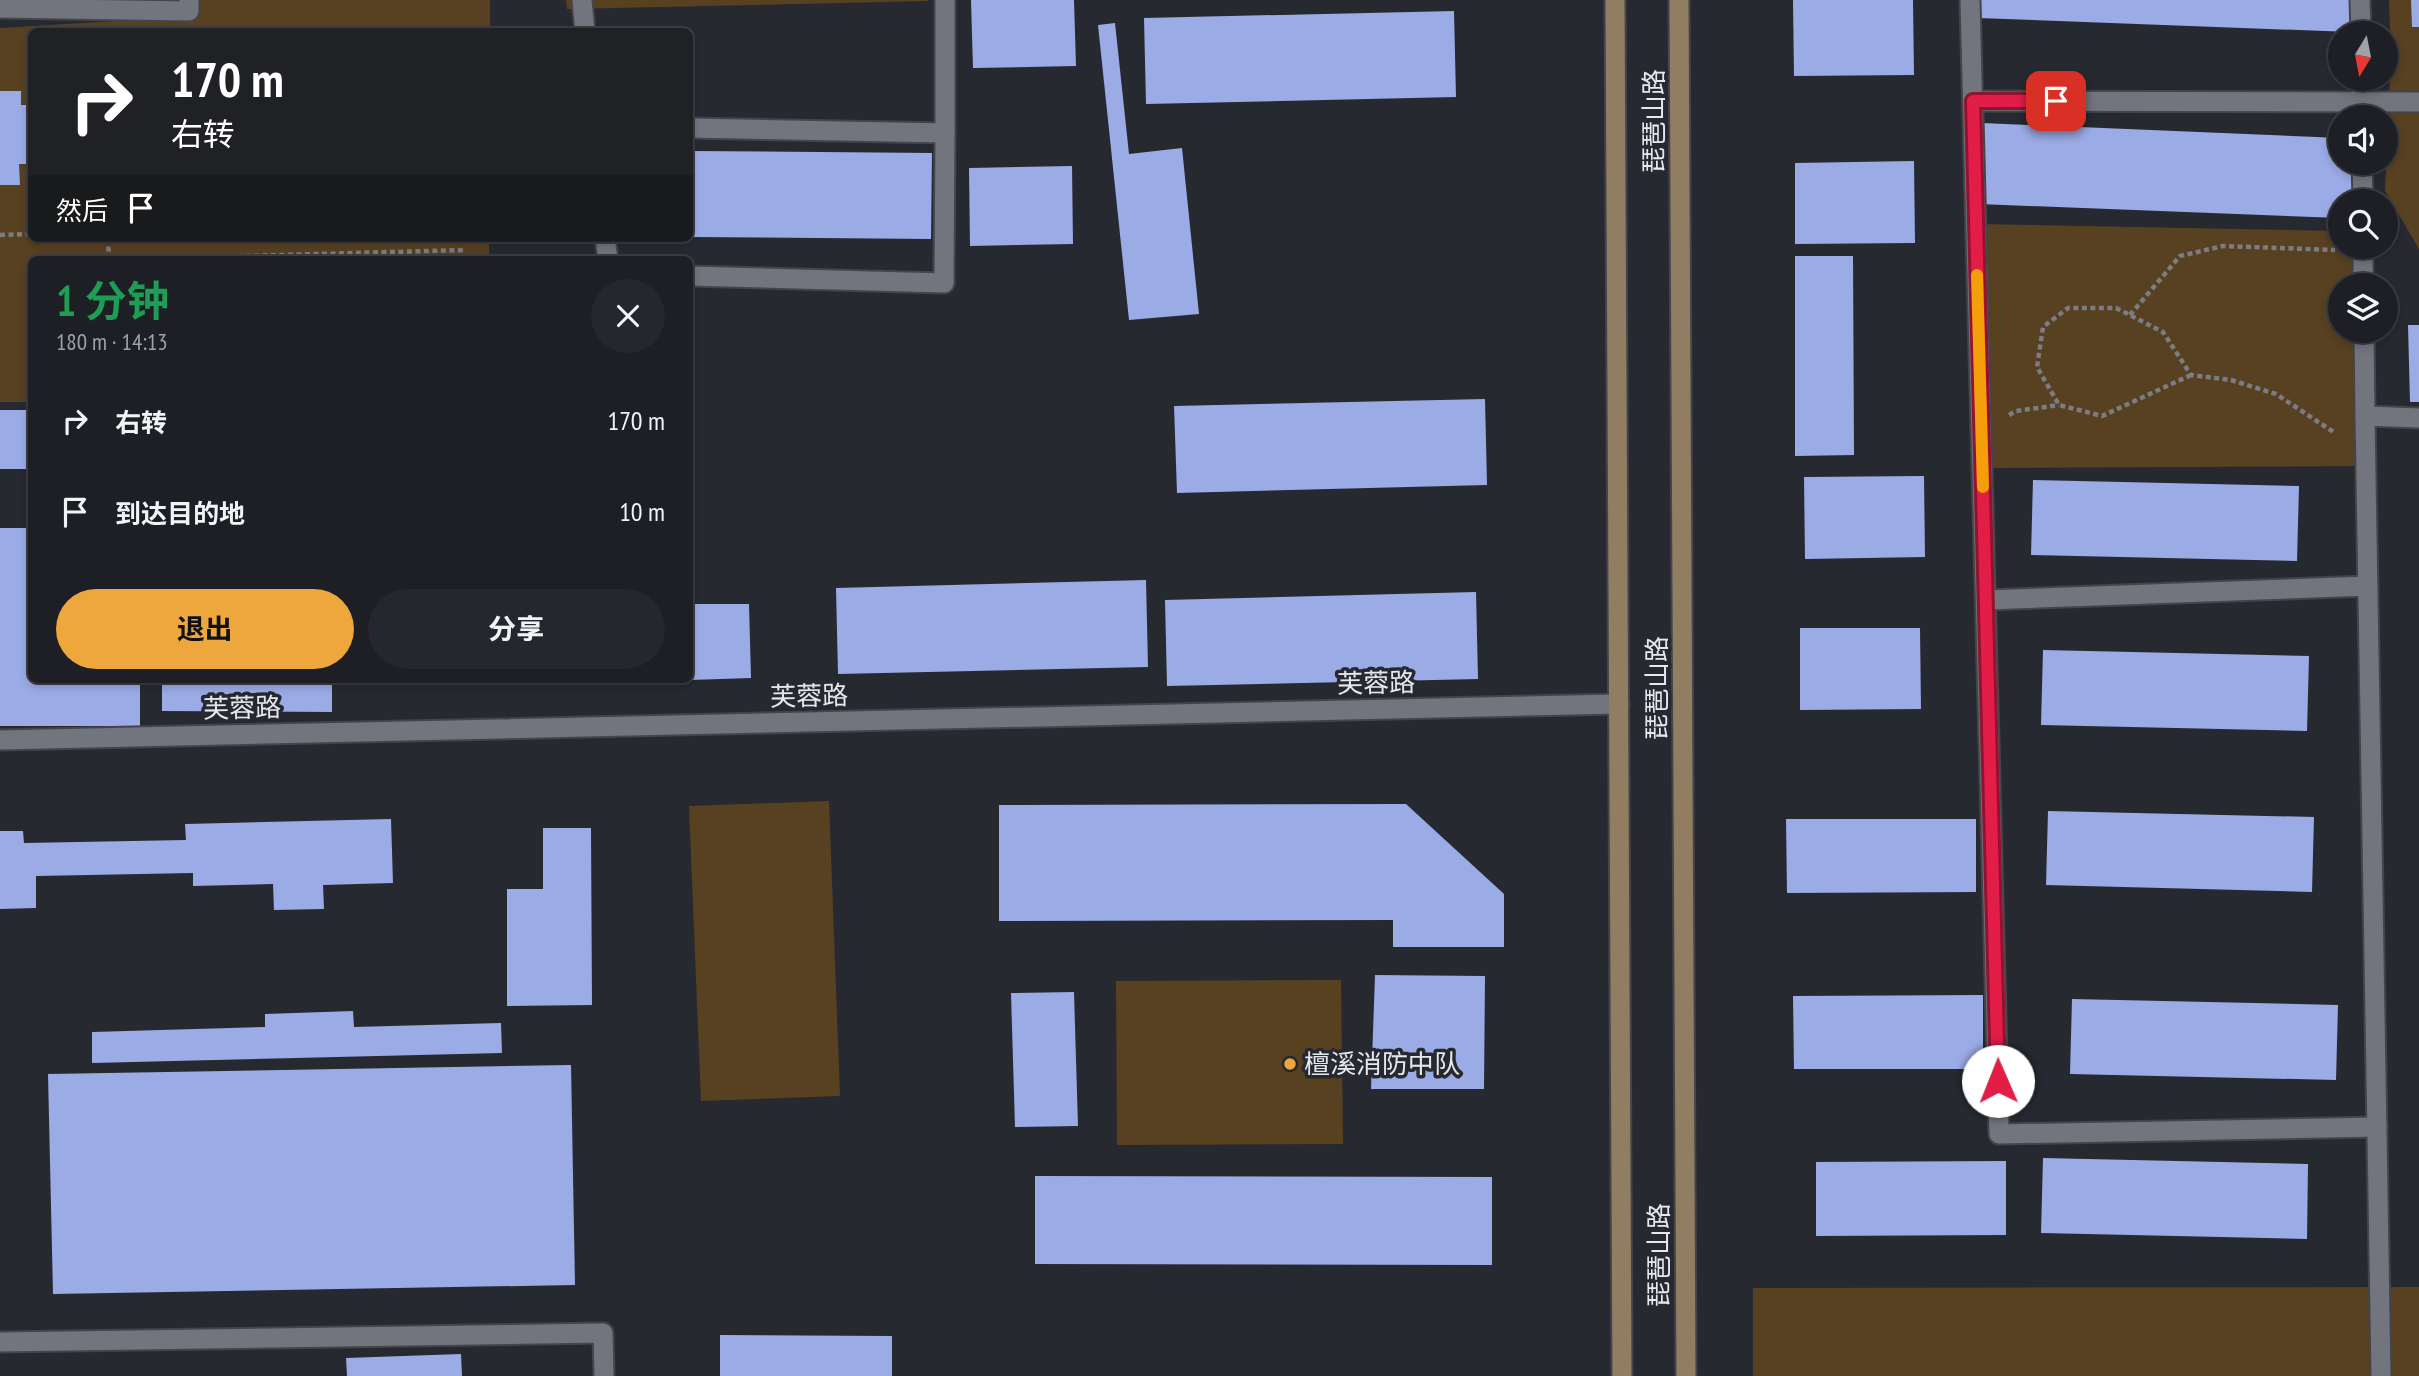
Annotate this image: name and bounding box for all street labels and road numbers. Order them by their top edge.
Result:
street label: 琵琶山路 [1637,69,1670,173]
street label: 琵琶山路 [1640,636,1673,740]
street label: 芙蓉路 [1337,665,1415,700]
street label: 芙蓉路 [770,678,848,713]
street label: 芙蓉路 [203,690,281,725]
street label: 琵琶山路 [1642,1203,1675,1307]

